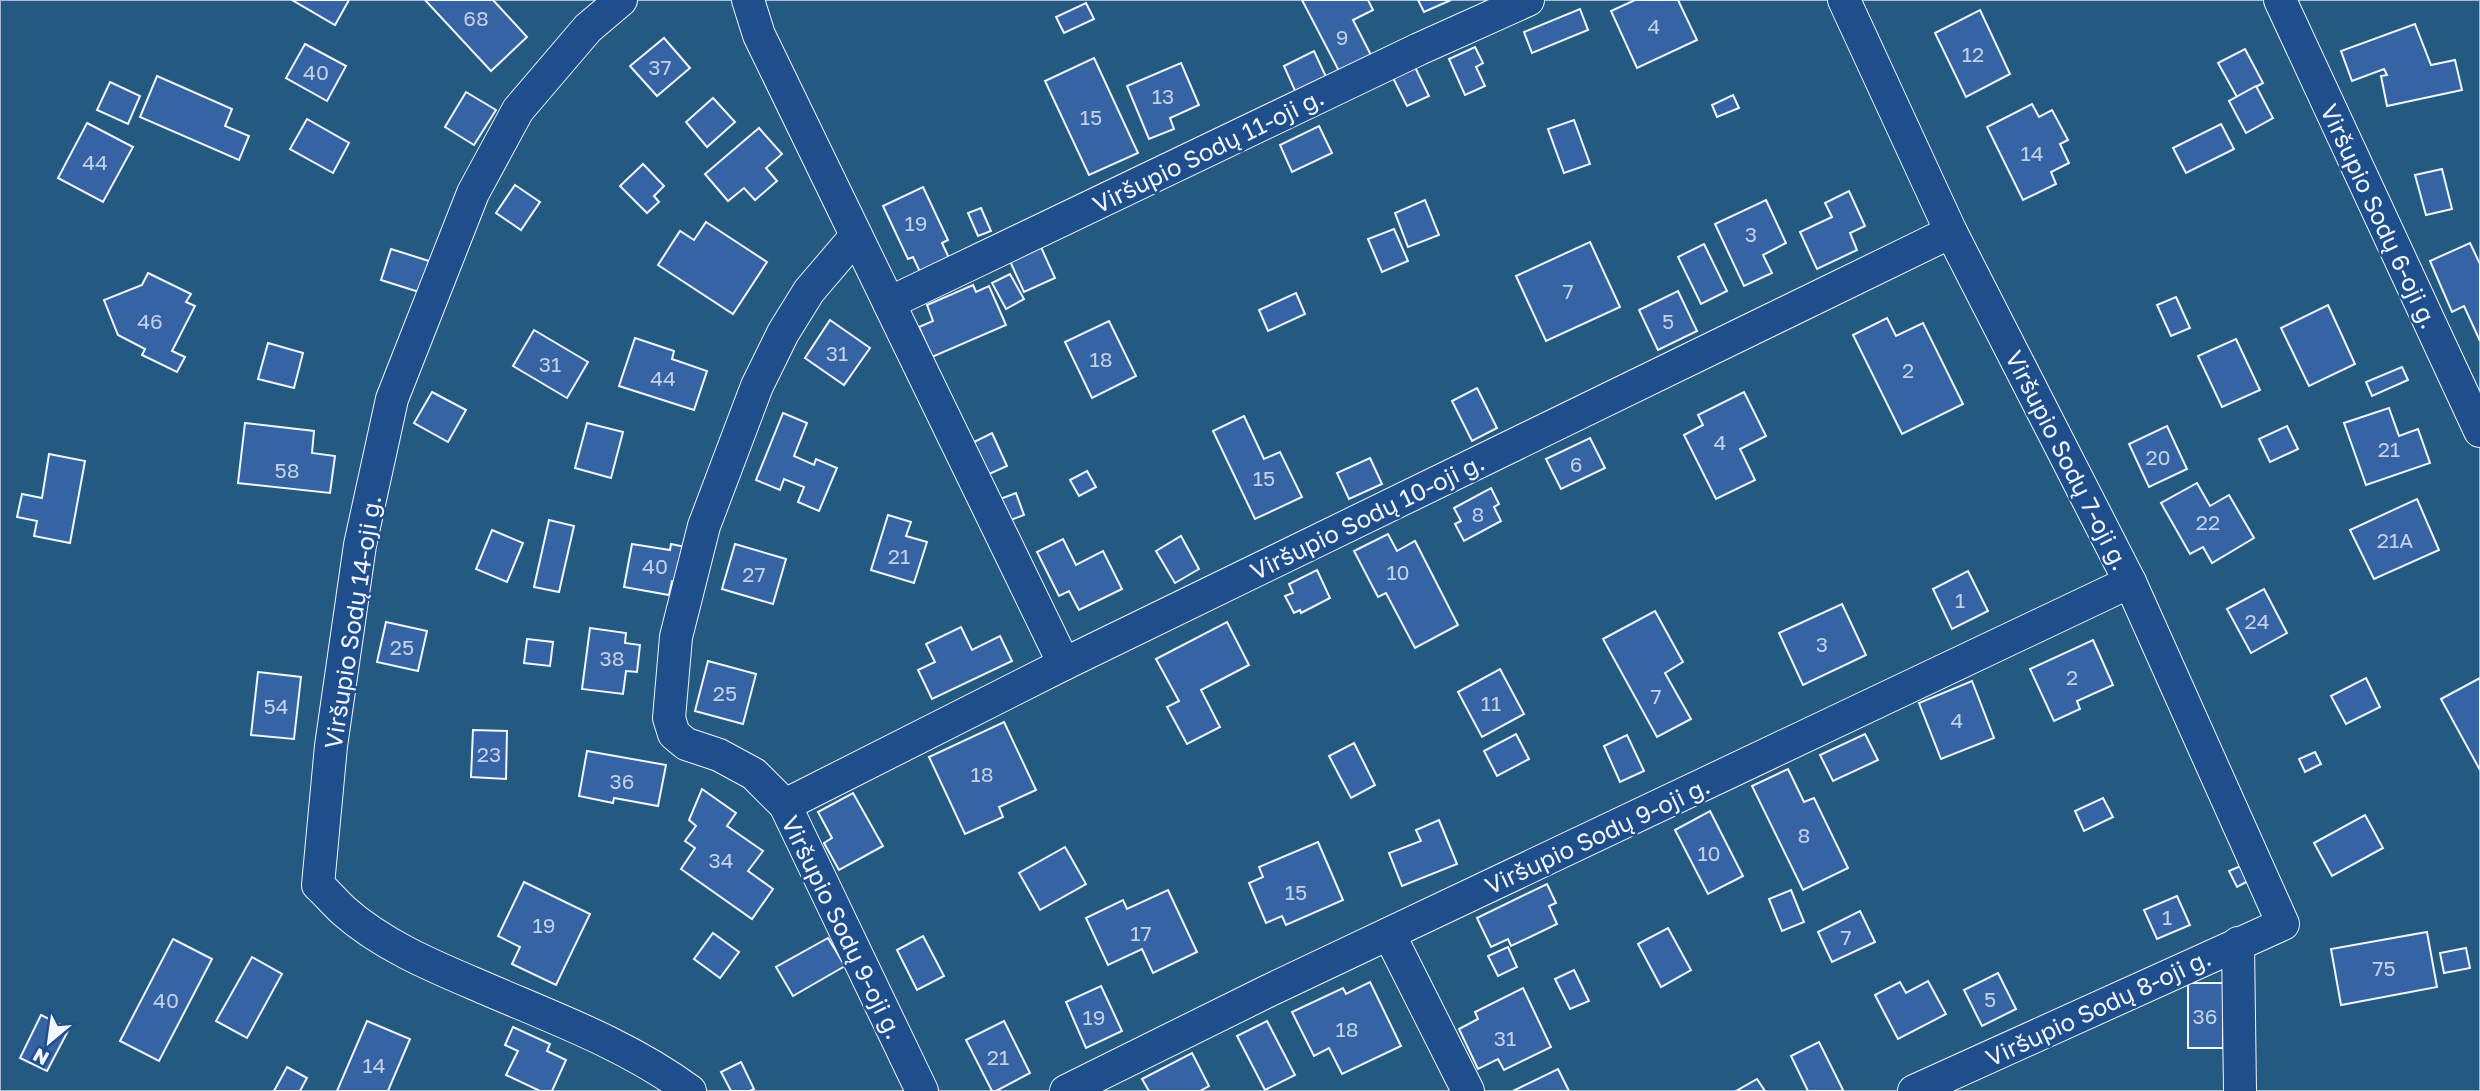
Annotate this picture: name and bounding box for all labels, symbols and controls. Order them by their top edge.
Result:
house number: 68 [463,5,489,31]
house number: 4 [1648,13,1660,39]
house number: 9 [1336,24,1348,50]
house number: 12 [1962,41,1984,67]
house number: 37 [648,54,672,80]
house number: 40 [303,59,329,85]
street label: Viršupio Sodų 11-oji g. [1088,81,1328,219]
house number: 13 [1152,83,1174,109]
street label: Viršupio Sodų 6-oji g. [2315,99,2445,333]
house number: 15 [1080,104,1102,130]
house number: 14 [2021,140,2044,166]
house number: 44 [82,149,108,175]
house number: 19 [905,210,927,236]
house number: 3 [1745,221,1757,247]
house number: 7 [1562,278,1574,304]
house number: 46 [137,308,163,334]
house number: 5 [1662,308,1674,334]
house number: 31 [826,340,848,366]
street label: Viršupio Sodų 7-oji g. [2000,345,2136,575]
house number: 18 [1090,346,1113,372]
house number: 31 [539,351,561,377]
house number: 2 [1902,357,1914,383]
house number: 44 [650,365,676,391]
house number: 4 [1714,429,1726,455]
house number: 21 [2378,436,2400,462]
house number: 20 [2145,444,2171,470]
street label: Viršupio Sodų 10-oji g. [1245,447,1489,585]
house number: 6 [1570,451,1582,477]
house number: 58 [275,457,300,483]
house number: 15 [1253,465,1275,491]
street label: Viršupio Sodų 14-oji g. [318,493,386,751]
house number: 8 [1472,501,1484,527]
house number: 22 [2196,509,2220,535]
house number: 21A [2377,527,2413,553]
house number: 21 [888,543,910,569]
house number: 40 [642,553,668,579]
house number: 10 [1386,559,1410,585]
house number: 27 [742,561,766,587]
house number: 1 [1955,587,1965,613]
house number: 24 [2245,608,2270,634]
house number: 3 [1816,631,1828,657]
house number: 25 [390,634,414,660]
house number: 38 [599,645,625,671]
house number: 2 [2066,664,2078,690]
house number: 25 [713,680,737,706]
house number: 7 [1650,683,1662,709]
house number: 11 [1481,690,1501,716]
house number: 54 [264,693,289,719]
house number: 4 [1951,707,1963,733]
house number: 23 [477,741,501,767]
house number: 18 [971,761,994,787]
house number: 36 [610,768,635,794]
street label: Viršupio Sodų 9-oji g. [1480,770,1714,900]
street label: Viršupio Sodų 9-oji g. [776,811,910,1043]
house number: 8 [1798,822,1810,848]
house number: 10 [1697,840,1721,866]
house number: 34 [708,847,734,873]
house number: 15 [1285,879,1307,905]
house number: 1 [2162,904,2172,930]
house number: 19 [533,912,555,938]
house number: 17 [1130,920,1152,946]
house number: 7 [1840,924,1852,950]
street label: Viršupio Sodų 8-oji g. [1981,942,2215,1072]
house number: 75 [2372,955,2396,981]
house number: 5 [1984,986,1996,1012]
house number: 40 [153,987,179,1013]
house number: 36 [2193,1003,2218,1029]
house number: 19 [1083,1004,1105,1030]
north arrow [14,1007,84,1077]
house number: 18 [1336,1016,1359,1042]
house number: 31 [1494,1025,1516,1051]
text: N [29,1044,52,1071]
house number: 21 [987,1044,1009,1070]
house number: 14 [363,1052,386,1078]

